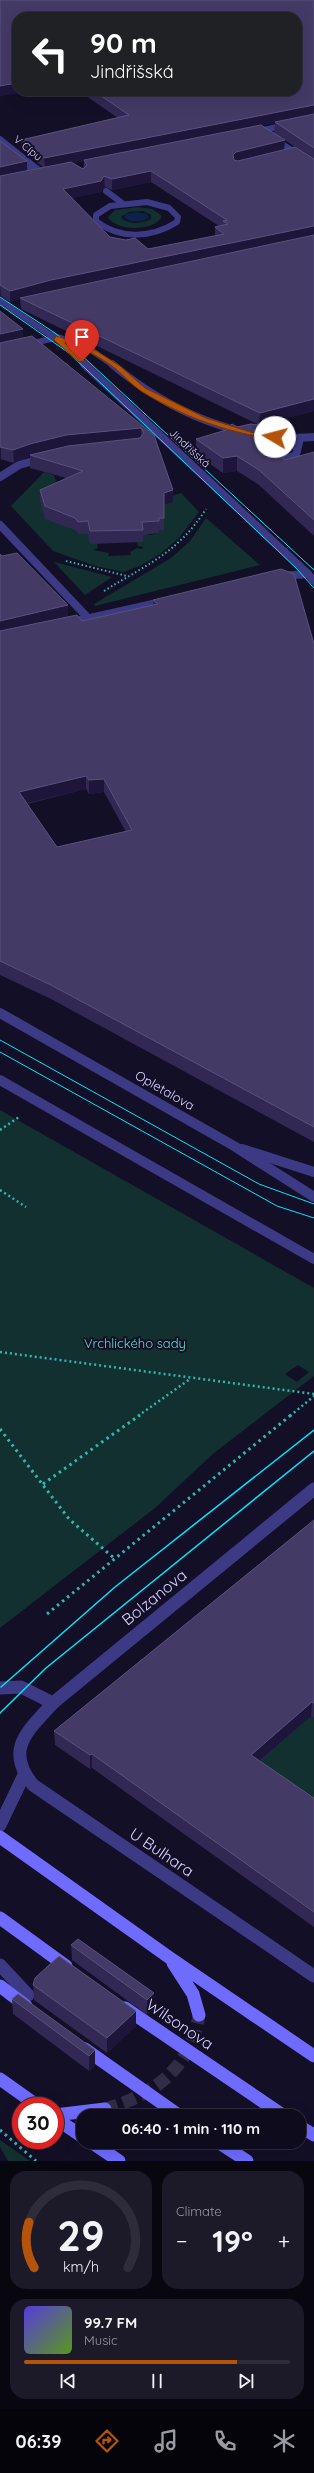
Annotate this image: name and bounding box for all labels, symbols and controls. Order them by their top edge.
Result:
text: 90 m [90,25,157,60]
icon: left [24,28,76,80]
text: Jindřišská [90,60,174,83]
street label: V Cípu [11,132,45,164]
pin [65,320,99,361]
icon: arrive [71,326,93,348]
position arrow [254,416,296,458]
street label: Jindřišská [167,425,213,471]
street label: Opletalova [133,1067,197,1113]
park label: Vrchlického sady [84,1335,186,1351]
street label: Bolzanova [117,1565,191,1629]
street label: U Bulhara [126,1823,198,1881]
street label: Wilsonova [143,1994,217,2054]
speed limit sign: 30 [12,2097,64,2149]
text: 06:40 · 1 min · 110 m [122,2119,260,2138]
text: Climate [176,2203,222,2219]
text: 29 [57,2209,105,2261]
text: 19° [212,2222,253,2260]
text: − [176,2227,187,2255]
text: + [278,2227,290,2255]
text: km/h [63,2258,99,2276]
text: 99.7 FM [84,2313,137,2332]
text: Music [84,2332,118,2348]
icon: previous [57,2370,79,2392]
icon: pause [146,2370,168,2392]
icon: next [235,2370,257,2392]
icon: directions [93,2427,121,2455]
icon: music [152,2427,180,2455]
icon: phone [211,2427,239,2455]
icon: climate [270,2427,298,2455]
text: 06:39 [16,2430,61,2453]

